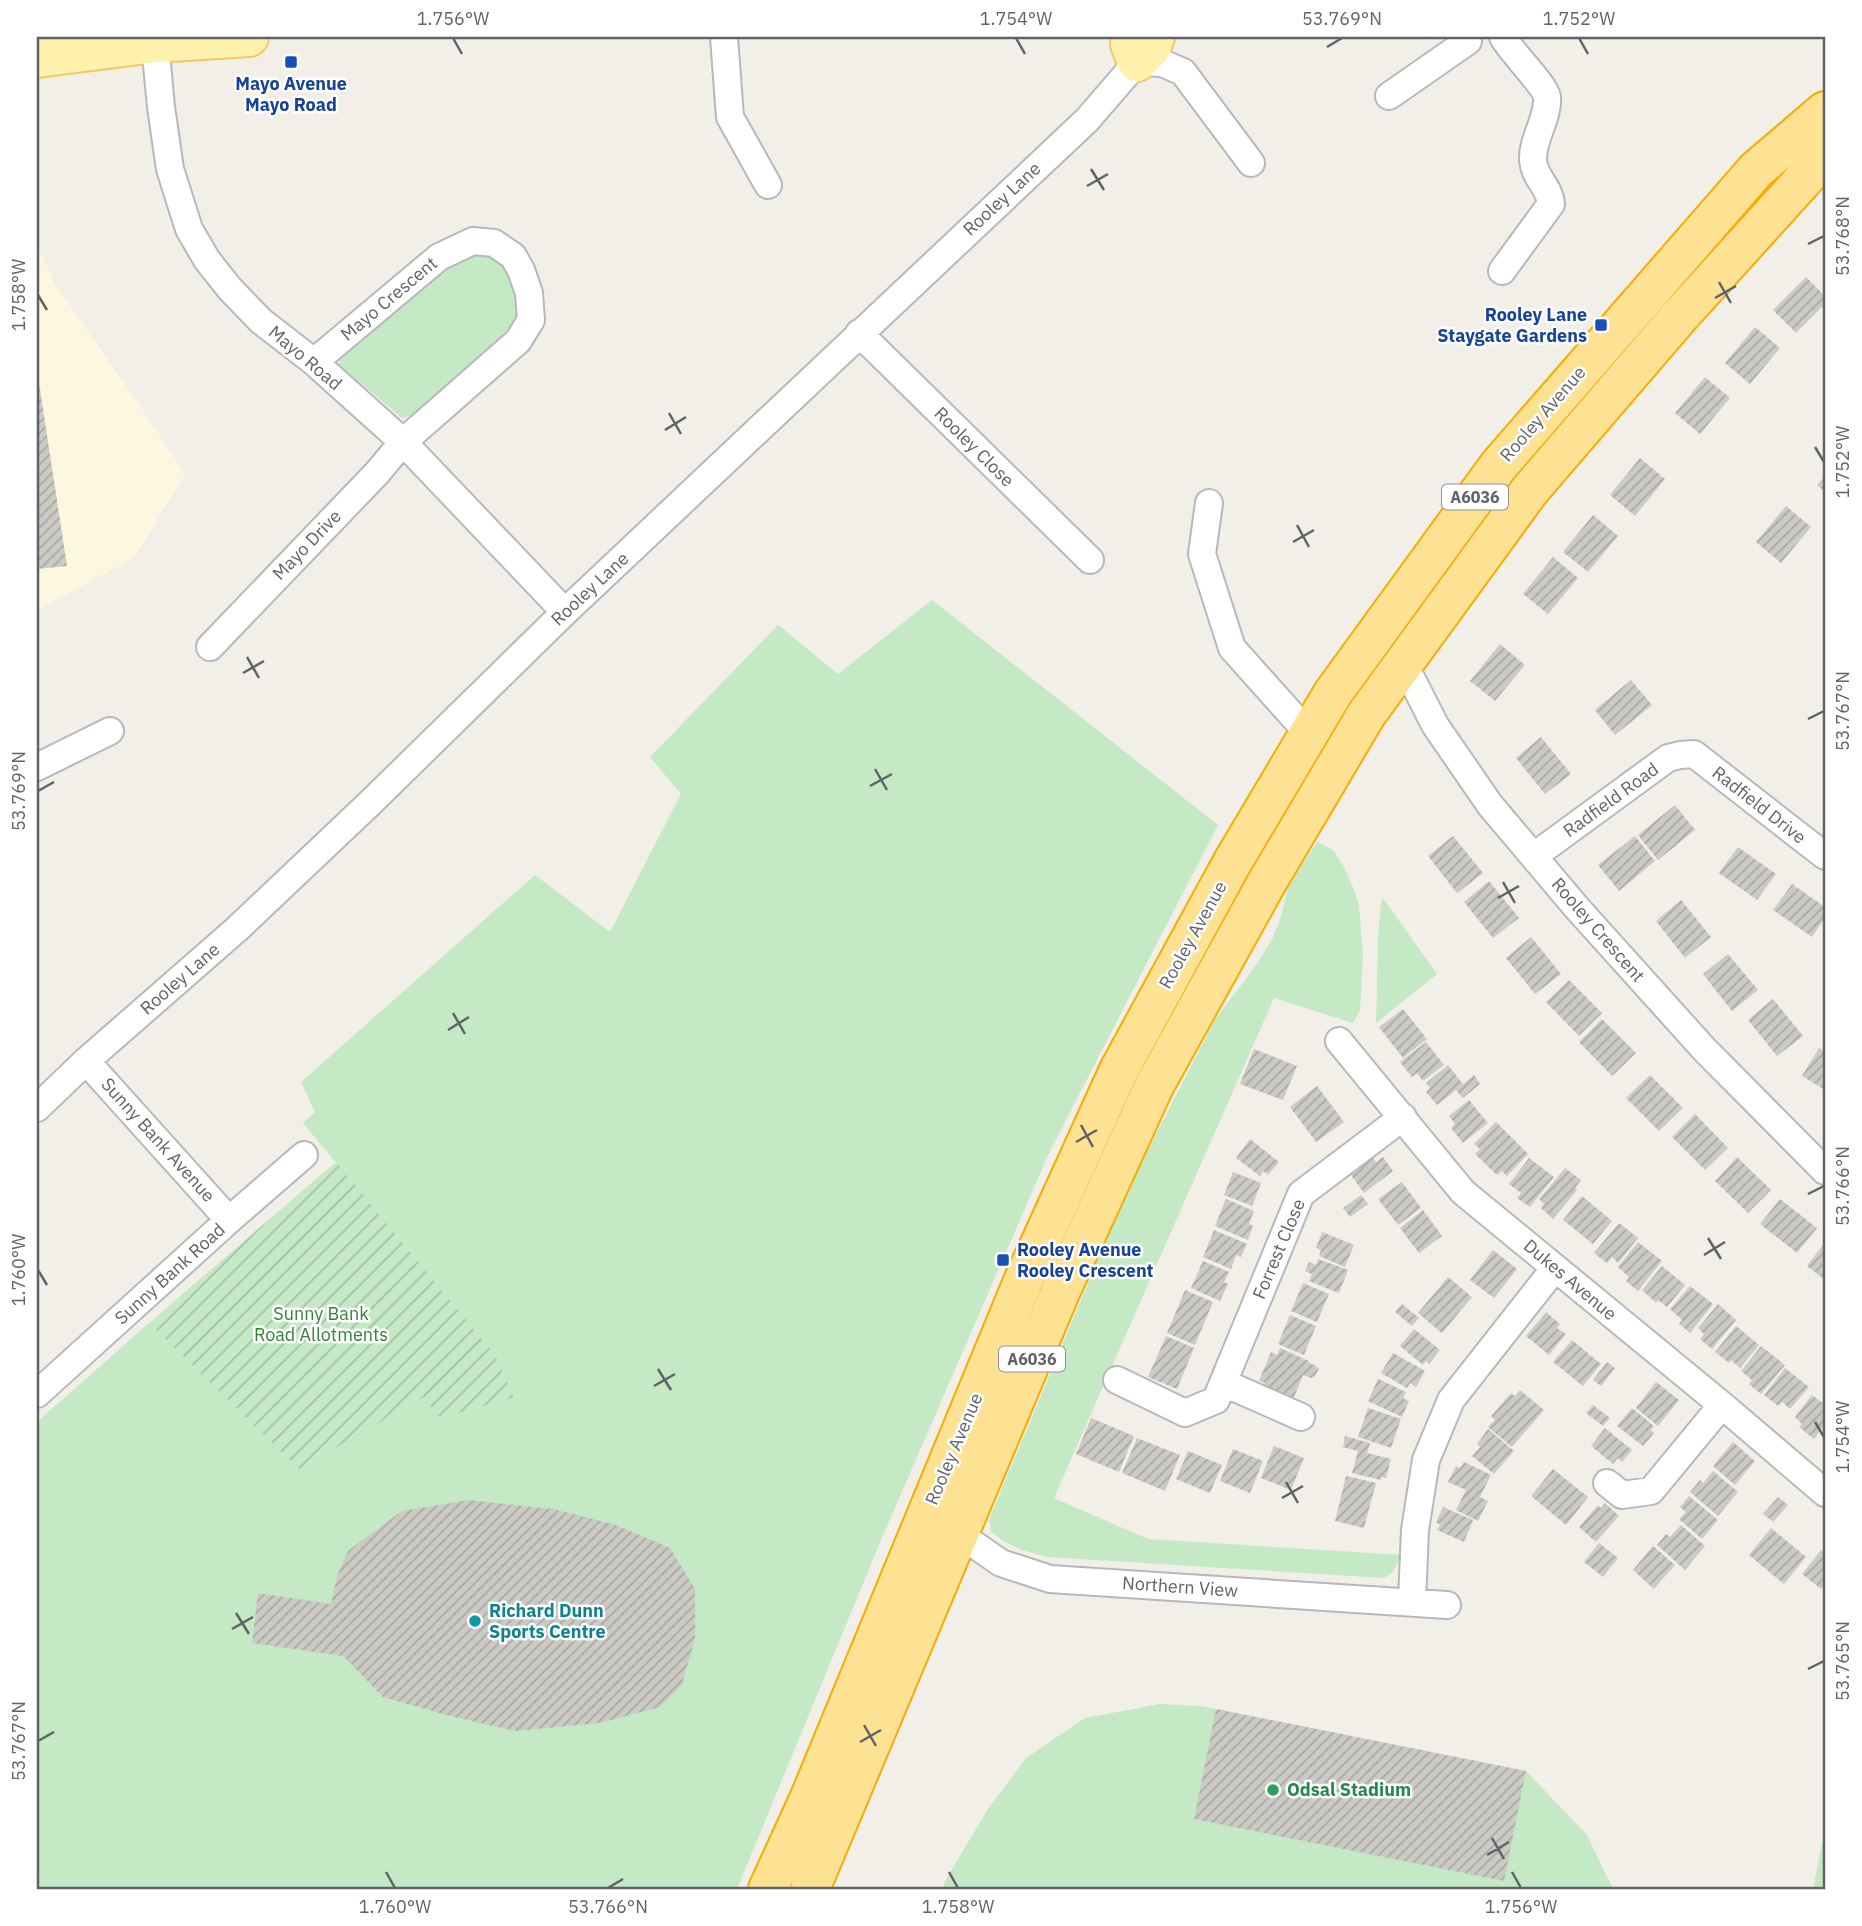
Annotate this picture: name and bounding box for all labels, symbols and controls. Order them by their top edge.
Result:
text: 1.756°W [417,7,489,30]
text: 1.754°W [980,7,1052,30]
text: 53.769°N [1302,7,1382,30]
text: 1.752°W [1543,7,1615,30]
marker: Mayo Avenue Mayo Road [283,54,299,70]
place label: Mayo Avenue Mayo Road [235,72,347,116]
street label: Rooley Lane [958,157,1045,240]
text: 53.768°N [1831,196,1854,276]
street label: Mayo Crescent [336,252,442,346]
text: 1.758°W [7,259,30,331]
place label: Rooley Lane Staygate Gardens [1437,303,1587,347]
marker: Rooley Lane Staygate Gardens [1593,317,1609,333]
street label: Mayo Road [264,320,347,395]
street label: Rooley Avenue [1495,361,1591,466]
street label: Rooley Close [929,402,1019,492]
text: 1.752°W [1831,426,1854,498]
road number: A6036 [1442,484,1508,510]
street label: Mayo Drive [267,505,346,585]
street label: Rooley Lane [546,547,633,630]
text: 53.767°N [1831,671,1854,751]
text: 53.769°N [7,751,30,831]
street label: Radfield Road [1558,757,1663,842]
street label: Radfield Drive [1708,761,1811,848]
street label: Rooley Crescent [1547,873,1650,987]
street label: Rooley Avenue [1154,877,1232,993]
street label: Rooley Lane [135,938,224,1019]
street label: Sunny Bank Avenue [96,1073,220,1207]
text: 53.766°N [1831,1146,1854,1226]
street label: Forrest Close [1247,1195,1310,1302]
street label: Sunny Bank Road [110,1218,230,1329]
text: 1.760°W [7,1234,30,1306]
street label: Dukes Avenue [1519,1234,1622,1325]
place label: Rooley Avenue Rooley Crescent [1017,1238,1154,1282]
marker: Rooley Avenue Rooley Crescent [995,1252,1011,1268]
park label: Sunny Bank Road Allotments [254,1302,388,1346]
road number: A6036 [999,1346,1065,1372]
street label: Rooley Avenue [920,1389,988,1508]
text: 1.754°W [1831,1401,1854,1473]
street label: Northern View [1121,1571,1239,1602]
place label: Richard Dunn Sports Centre [489,1599,606,1643]
marker: Richard Dunn Sports Centre [467,1613,483,1629]
text: 53.765°N [1831,1621,1854,1701]
text: 53.767°N [7,1701,30,1781]
place label: Odsal Stadium [1287,1778,1411,1801]
marker: Odsal Stadium [1265,1782,1281,1798]
text: 1.760°W [359,1895,431,1918]
text: 53.766°N [568,1895,648,1918]
text: 1.758°W [922,1895,994,1918]
text: 1.756°W [1485,1895,1557,1918]

